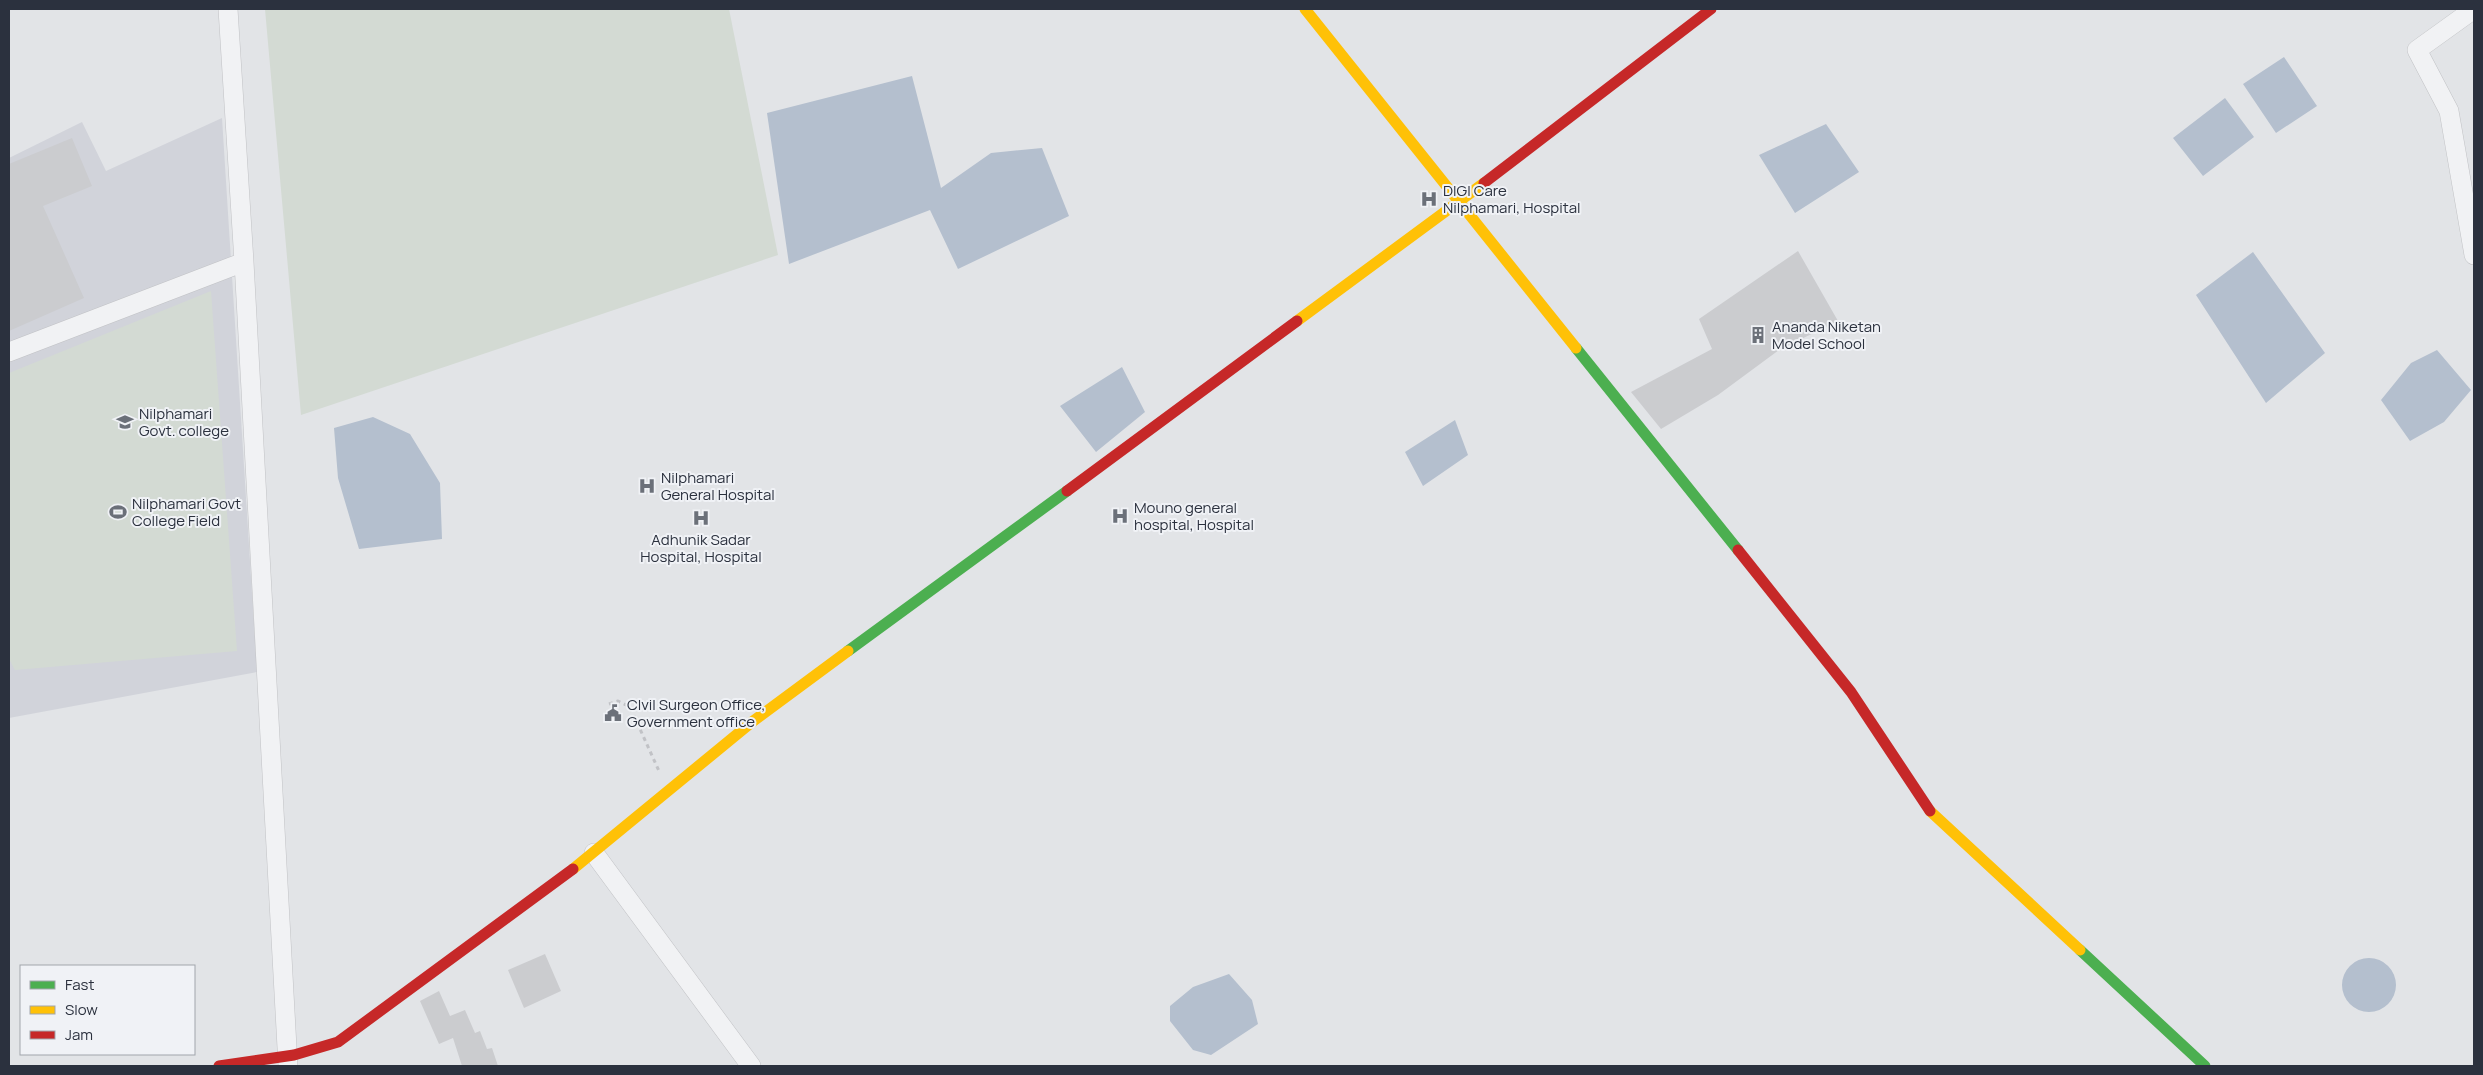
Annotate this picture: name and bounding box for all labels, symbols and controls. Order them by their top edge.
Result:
place label: DIGI Care Nilphamari, Hospital [1443,180,1581,218]
hospital icon: DIGI Care Nilphamari, Hospital [1419,189,1439,209]
place label: Ananda Niketan Model School [1772,316,1881,354]
building icon: Ananda Niketan Model School [1748,325,1768,345]
place label: Nilphamari Govt. college [139,403,229,441]
school or university icon: Nilphamari Govt. college [115,412,135,432]
place label: Nilphamari General Hospital [661,467,775,505]
hospital icon: Nilphamari General Hospital [637,476,657,496]
place label: Nilphamari Govt College Field [132,493,241,531]
place label: Mouno general hospital, Hospital [1134,497,1254,535]
sports icon: Nilphamari Govt College Field [108,502,128,522]
hospital icon: Mouno general hospital, Hospital [1110,506,1130,526]
hospital icon: Adhunik Sadar Hospital, Hospital [691,508,711,528]
place label: Adhunik Sadar Hospital, Hospital [640,529,762,567]
place label: CIvil Surgeon Office, Government office [627,694,766,732]
public building icon: CIvil Surgeon Office, Government office [603,703,623,723]
legend [20,965,195,1055]
text: Fast [65,974,94,995]
text: Slow [65,999,98,1020]
text: Jam [65,1024,93,1045]

